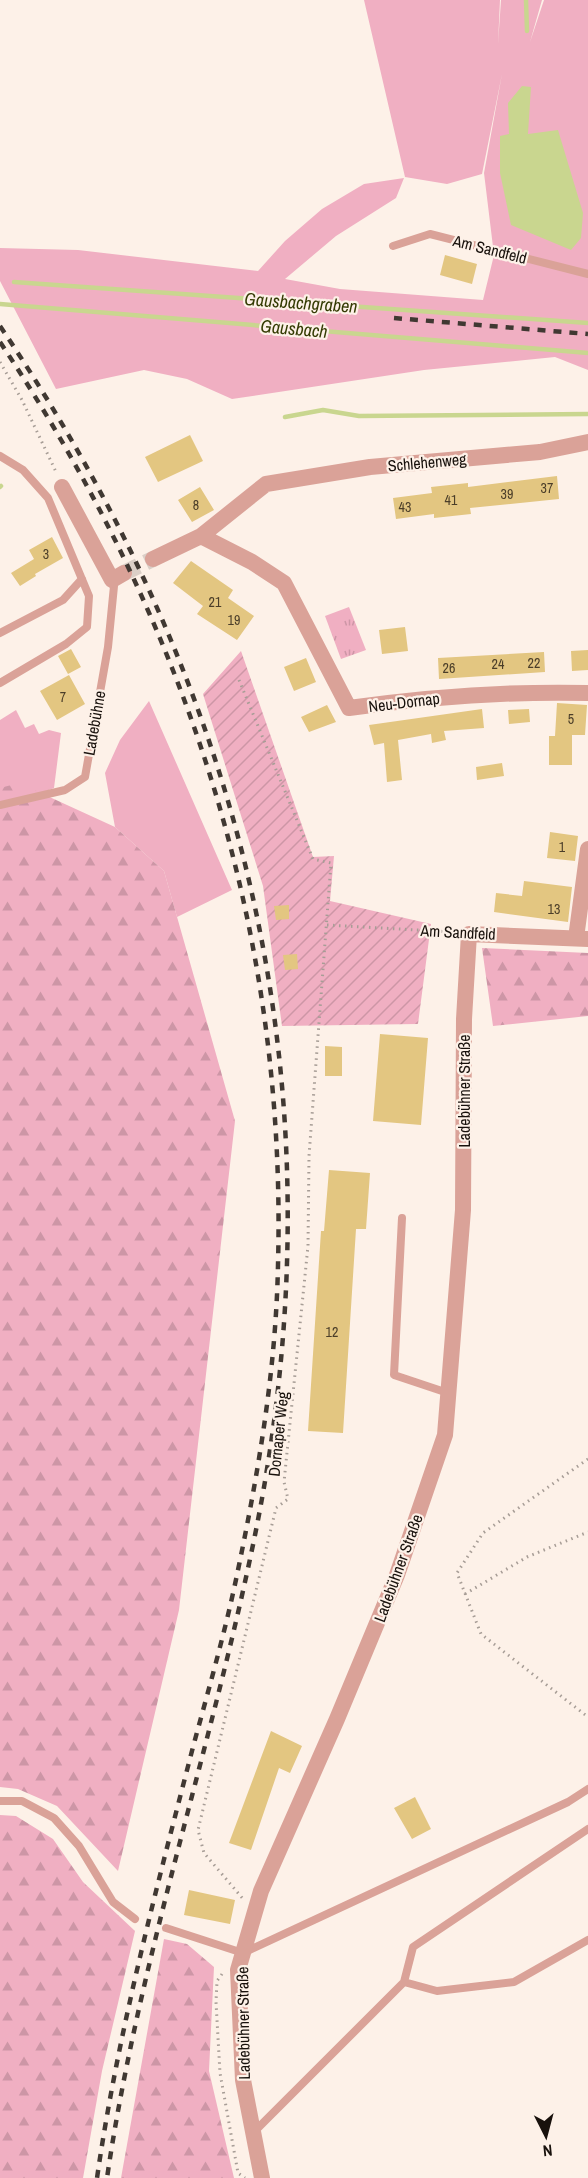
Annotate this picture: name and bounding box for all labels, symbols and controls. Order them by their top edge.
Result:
street label: Am Sandfeld [450,229,529,269]
water label: Gausbachgraben [244,286,358,319]
water label: Gausbach [259,313,329,344]
street label: Schlehenweg [387,448,468,476]
house number: 37 [541,479,553,497]
house number: 39 [501,485,513,503]
house number: 41 [445,491,458,509]
house number: 8 [193,496,199,514]
house number: 43 [399,498,411,516]
house number: 3 [43,545,49,563]
house number: 21 [209,593,222,611]
house number: 19 [228,611,240,629]
house number: 22 [528,654,540,672]
house number: 24 [492,655,505,673]
house number: 26 [443,659,455,677]
street label: Neu-Dornap [367,687,441,717]
house number: 7 [60,688,66,706]
street label: Ladebühne [77,689,111,757]
house number: 5 [568,710,574,728]
house number: 1 [559,838,566,856]
house number: 13 [548,900,560,918]
street label: Am Sandfeld [419,919,496,945]
street label: Ladebühner Straße [453,1034,475,1148]
house number: 12 [326,1323,338,1341]
street label: Dornaper Weg [263,1390,293,1477]
street label: Ladebühner Straße [368,1511,428,1625]
street label: Ladebühner Straße [231,1966,255,2080]
north arrow [516,2106,576,2166]
text: N [542,2139,553,2162]

